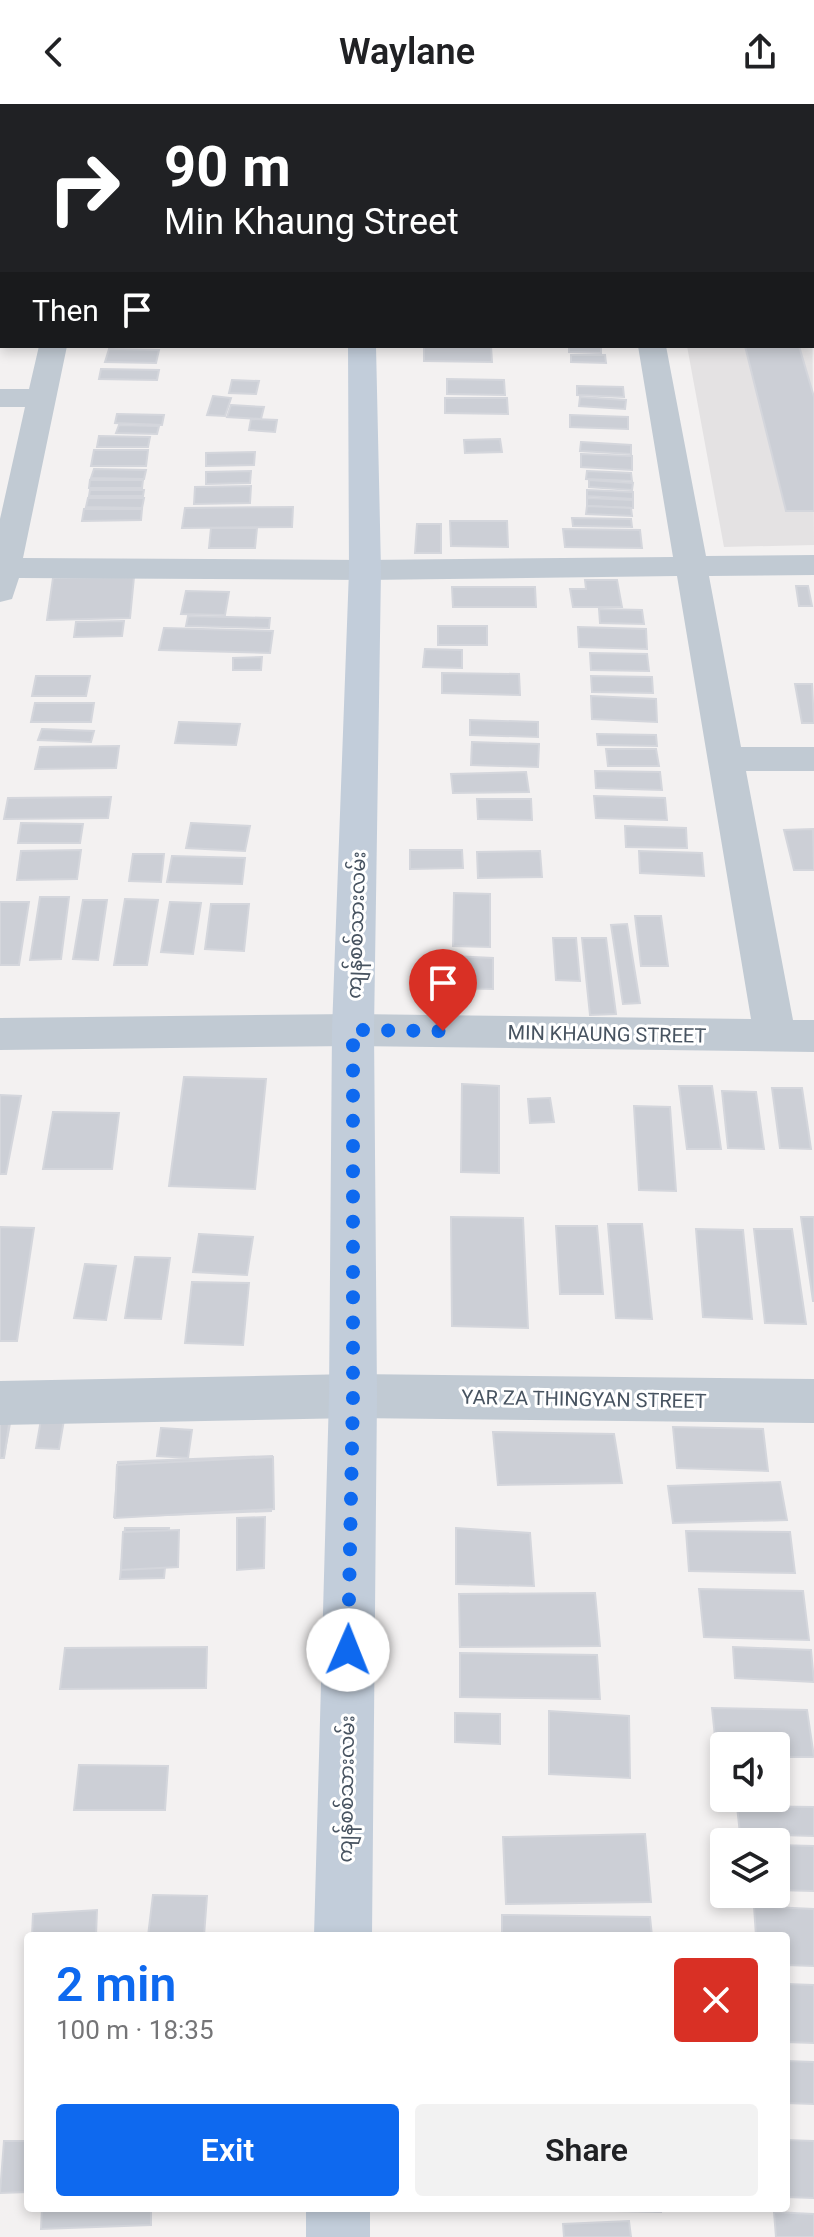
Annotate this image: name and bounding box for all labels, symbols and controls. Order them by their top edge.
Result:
icon: back [32,30,76,74]
icon: share [738,30,782,74]
text: Waylane [339,31,475,73]
text: 90 m [164,134,291,200]
icon: right [32,136,136,240]
text: Min Khaung Street [164,201,459,243]
icon: arrive [115,288,159,332]
text: Then [32,293,99,328]
street label: ကျန်စစ်သားလမ်း [339,851,375,999]
pin [409,949,477,1031]
icon: arrive [421,961,465,1005]
street label: MIN KHAUNG STREET [507,1020,707,1048]
street label: YAR ZA THINGYAN STREET [461,1385,707,1413]
position arrow [306,1608,390,1692]
street label: ကျန်စစ်သားလမ်း [331,1715,363,1863]
map controls [710,1732,790,1908]
button: sound [710,1732,790,1812]
button: layers [710,1828,790,1908]
text: 2 min [56,1956,176,2013]
button: close [674,1958,758,2042]
text: 100 m · 18:35 [56,2015,214,2045]
button: Exit [56,2104,399,2196]
button: Share [415,2104,758,2196]

